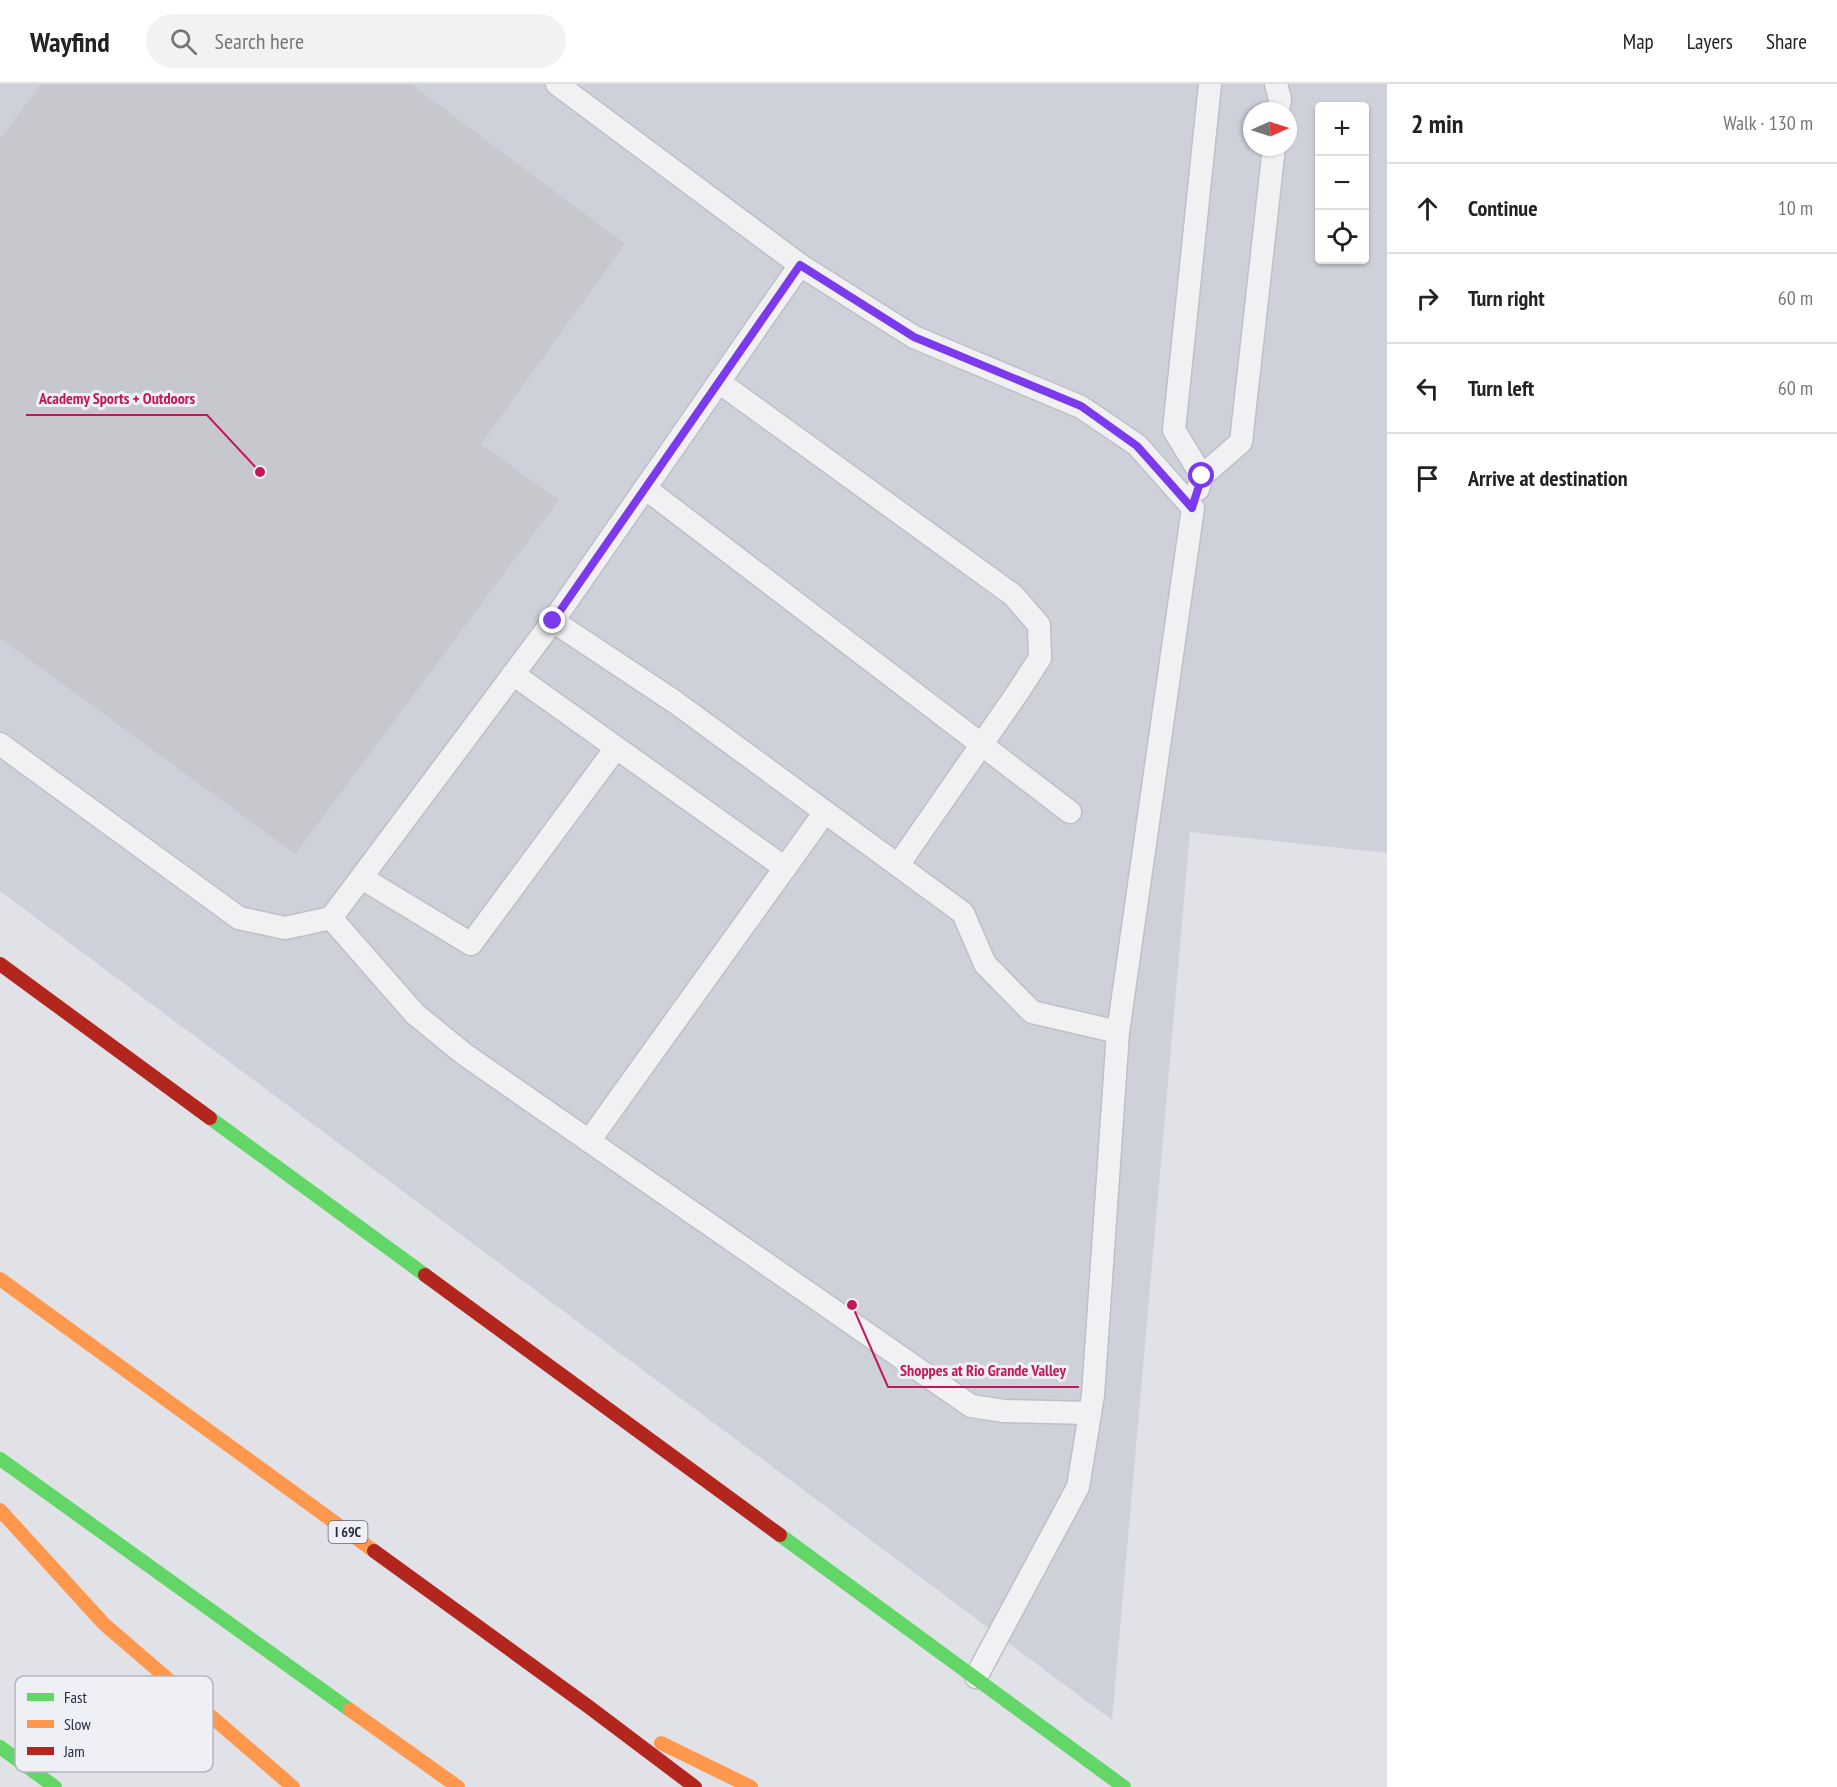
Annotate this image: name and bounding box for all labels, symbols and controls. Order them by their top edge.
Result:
search box [146,14,566,68]
text: Wayfind [30,23,110,60]
icon: search [167,25,200,58]
text: Search here [215,27,304,55]
text: Map [1623,28,1654,55]
text: Layers [1687,28,1733,55]
text: Share [1766,28,1807,55]
north arrow [1243,102,1297,156]
map controls [1315,102,1369,264]
button: + [1315,102,1369,156]
text: 2 min [1411,107,1464,140]
text: Walk · 130 m [1723,110,1813,136]
button: − [1315,156,1369,210]
icon: ahead [1411,192,1444,225]
text: Continue [1468,194,1538,222]
text: 10 m [1778,195,1813,221]
button: locate [1315,210,1369,264]
icon: right [1411,282,1444,315]
text: Turn right [1468,284,1545,312]
text: 60 m [1778,285,1813,311]
icon: left [1411,372,1444,405]
text: Turn left [1468,374,1534,402]
text: 60 m [1778,375,1813,401]
callout: Academy Sports + Outdoors [26,381,207,415]
text: Academy Sports + Outdoors [38,388,195,408]
route start [1188,462,1214,488]
icon: arrive [1411,462,1444,495]
text: Arrive at destination [1468,464,1628,492]
route end [539,607,565,633]
callout: Shoppes at Rio Grande Valley [888,1353,1079,1387]
text: Shoppes at Rio Grande Valley [900,1360,1067,1380]
road number: I 69C [328,1521,368,1543]
legend [15,1676,213,1772]
text: Fast [64,1687,87,1707]
text: Slow [64,1714,91,1734]
text: Jam [63,1741,85,1761]

